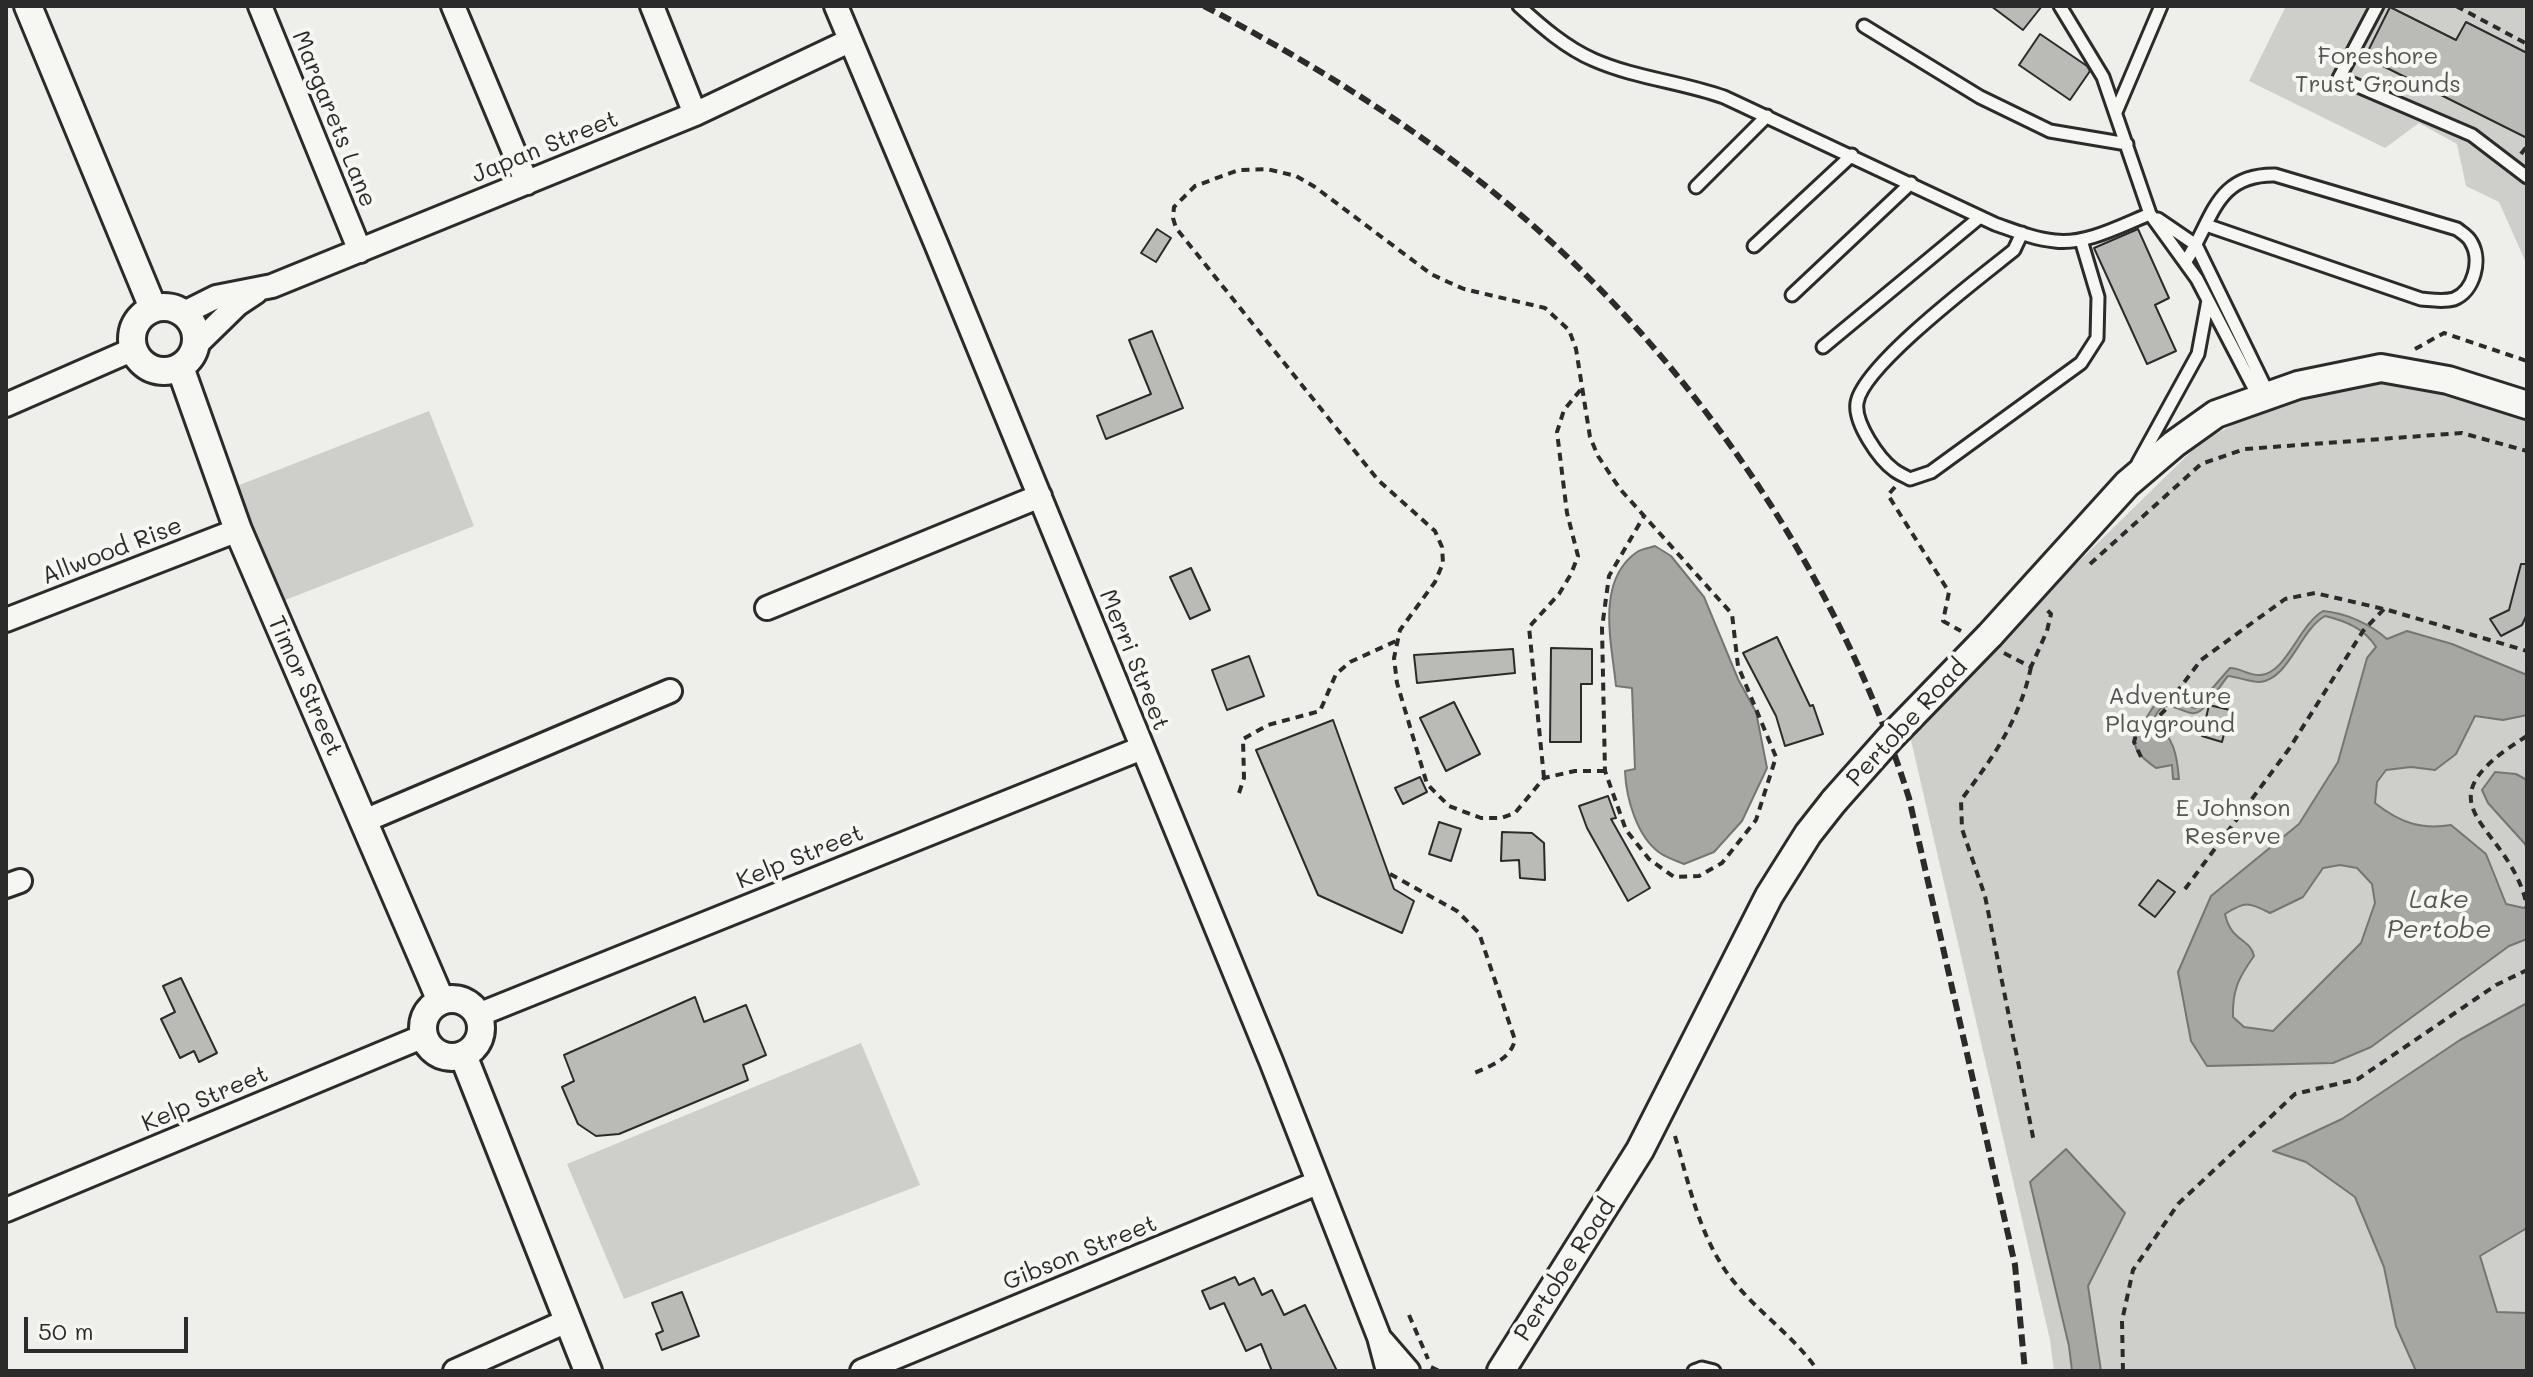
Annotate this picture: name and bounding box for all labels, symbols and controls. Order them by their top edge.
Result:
street label: Margarets Lane [286,27,382,211]
park label: Foreshore Trust Grounds [2295,43,2461,99]
street label: Japan Street [468,105,622,189]
street label: Allwood Rise [38,511,186,591]
street label: Merri Street [1093,585,1175,735]
street label: Timor Street [261,612,349,760]
street label: Pertobe Road [1841,653,1973,793]
park label: Adventure Playground [2105,683,2235,739]
park label: E Johnson Reserve [2176,795,2290,851]
street label: Kelp Street [732,818,868,896]
water label: Lake Pertobe [2387,884,2491,946]
street label: Kelp Street [138,1060,272,1138]
street label: Pertobe Road [1508,1193,1622,1347]
street label: Gibson Street [999,1209,1161,1297]
scale bar [28,1301,192,1351]
text: 50 m [38,1315,94,1346]

